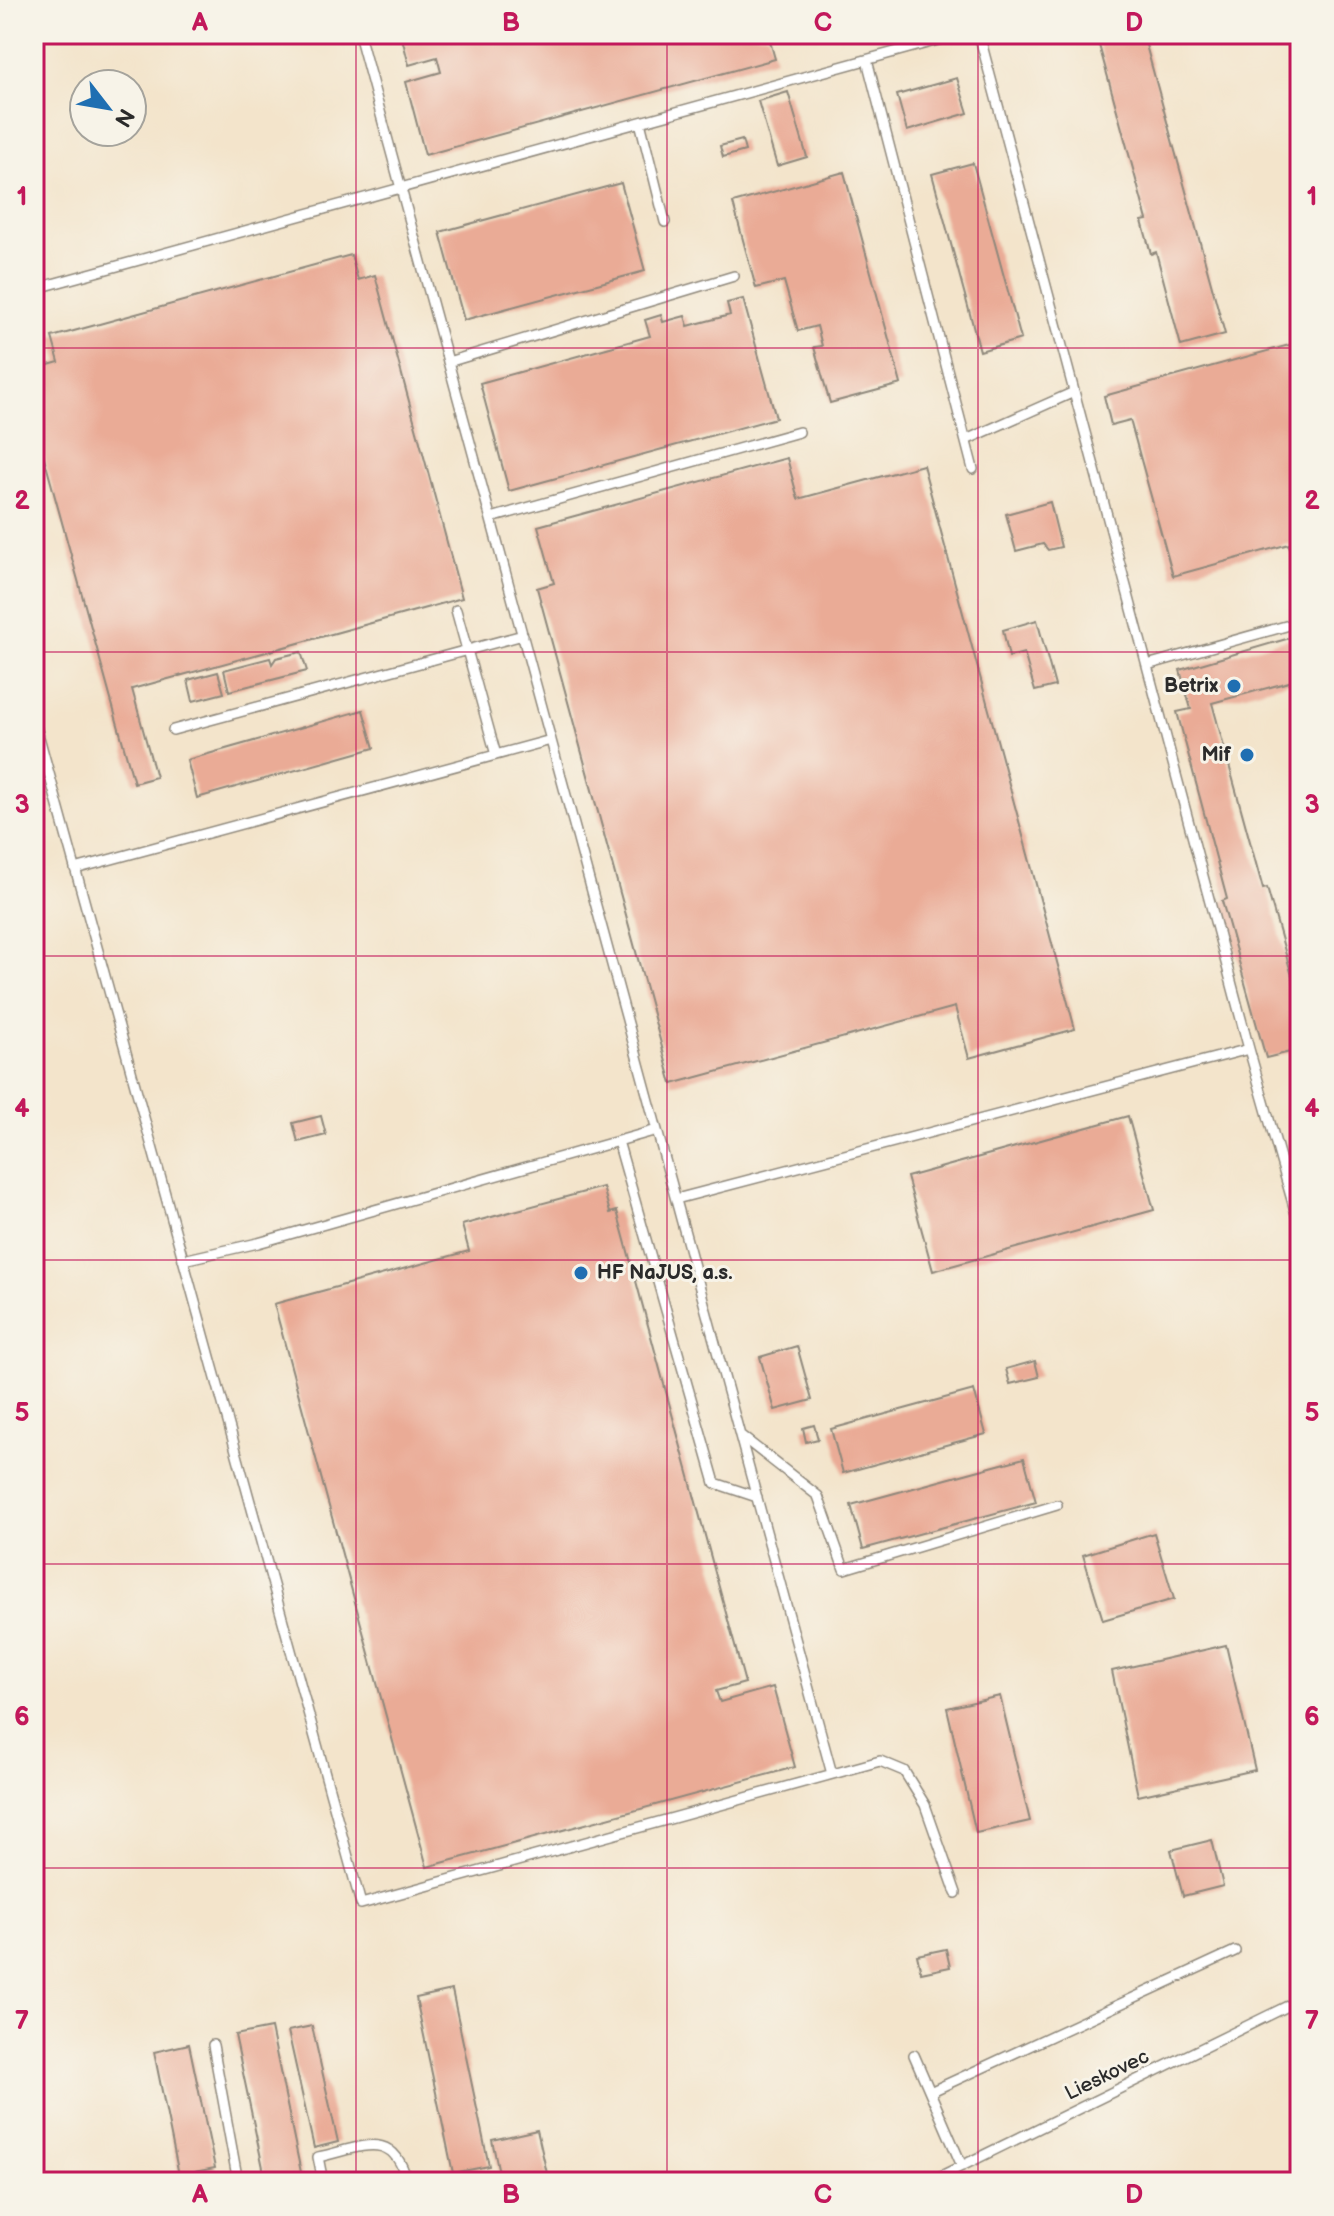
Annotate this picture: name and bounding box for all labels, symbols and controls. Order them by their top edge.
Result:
text: A [191,8,208,39]
text: B [502,8,520,39]
text: C [814,8,832,39]
text: D [1125,8,1143,39]
north arrow [68,68,148,148]
text: N [108,103,140,132]
text: 1 [17,182,27,213]
text: 1 [1307,182,1317,213]
text: 2 [14,486,30,517]
text: 2 [1304,486,1320,517]
place label: Betrix [1164,674,1218,698]
marker: Betrix [1225,677,1243,695]
place label: Mif [1201,743,1232,767]
marker: Mif [1238,746,1256,764]
text: 3 [14,790,30,821]
text: 3 [1304,790,1320,821]
text: 4 [14,1094,30,1125]
text: 4 [1304,1094,1320,1125]
place label: HF NaJUS, a.s. [597,1261,733,1285]
marker: HF NaJUS, a.s. [572,1264,590,1282]
text: 5 [14,1398,30,1429]
text: 5 [1304,1398,1320,1429]
text: 6 [14,1702,30,1733]
text: 6 [1304,1702,1320,1733]
text: 7 [15,2006,29,2037]
text: 7 [1305,2006,1319,2037]
street label: Lieskovec [1061,2044,1153,2106]
text: A [191,2180,208,2211]
text: B [502,2180,520,2211]
text: C [814,2180,832,2211]
text: D [1125,2180,1143,2211]

